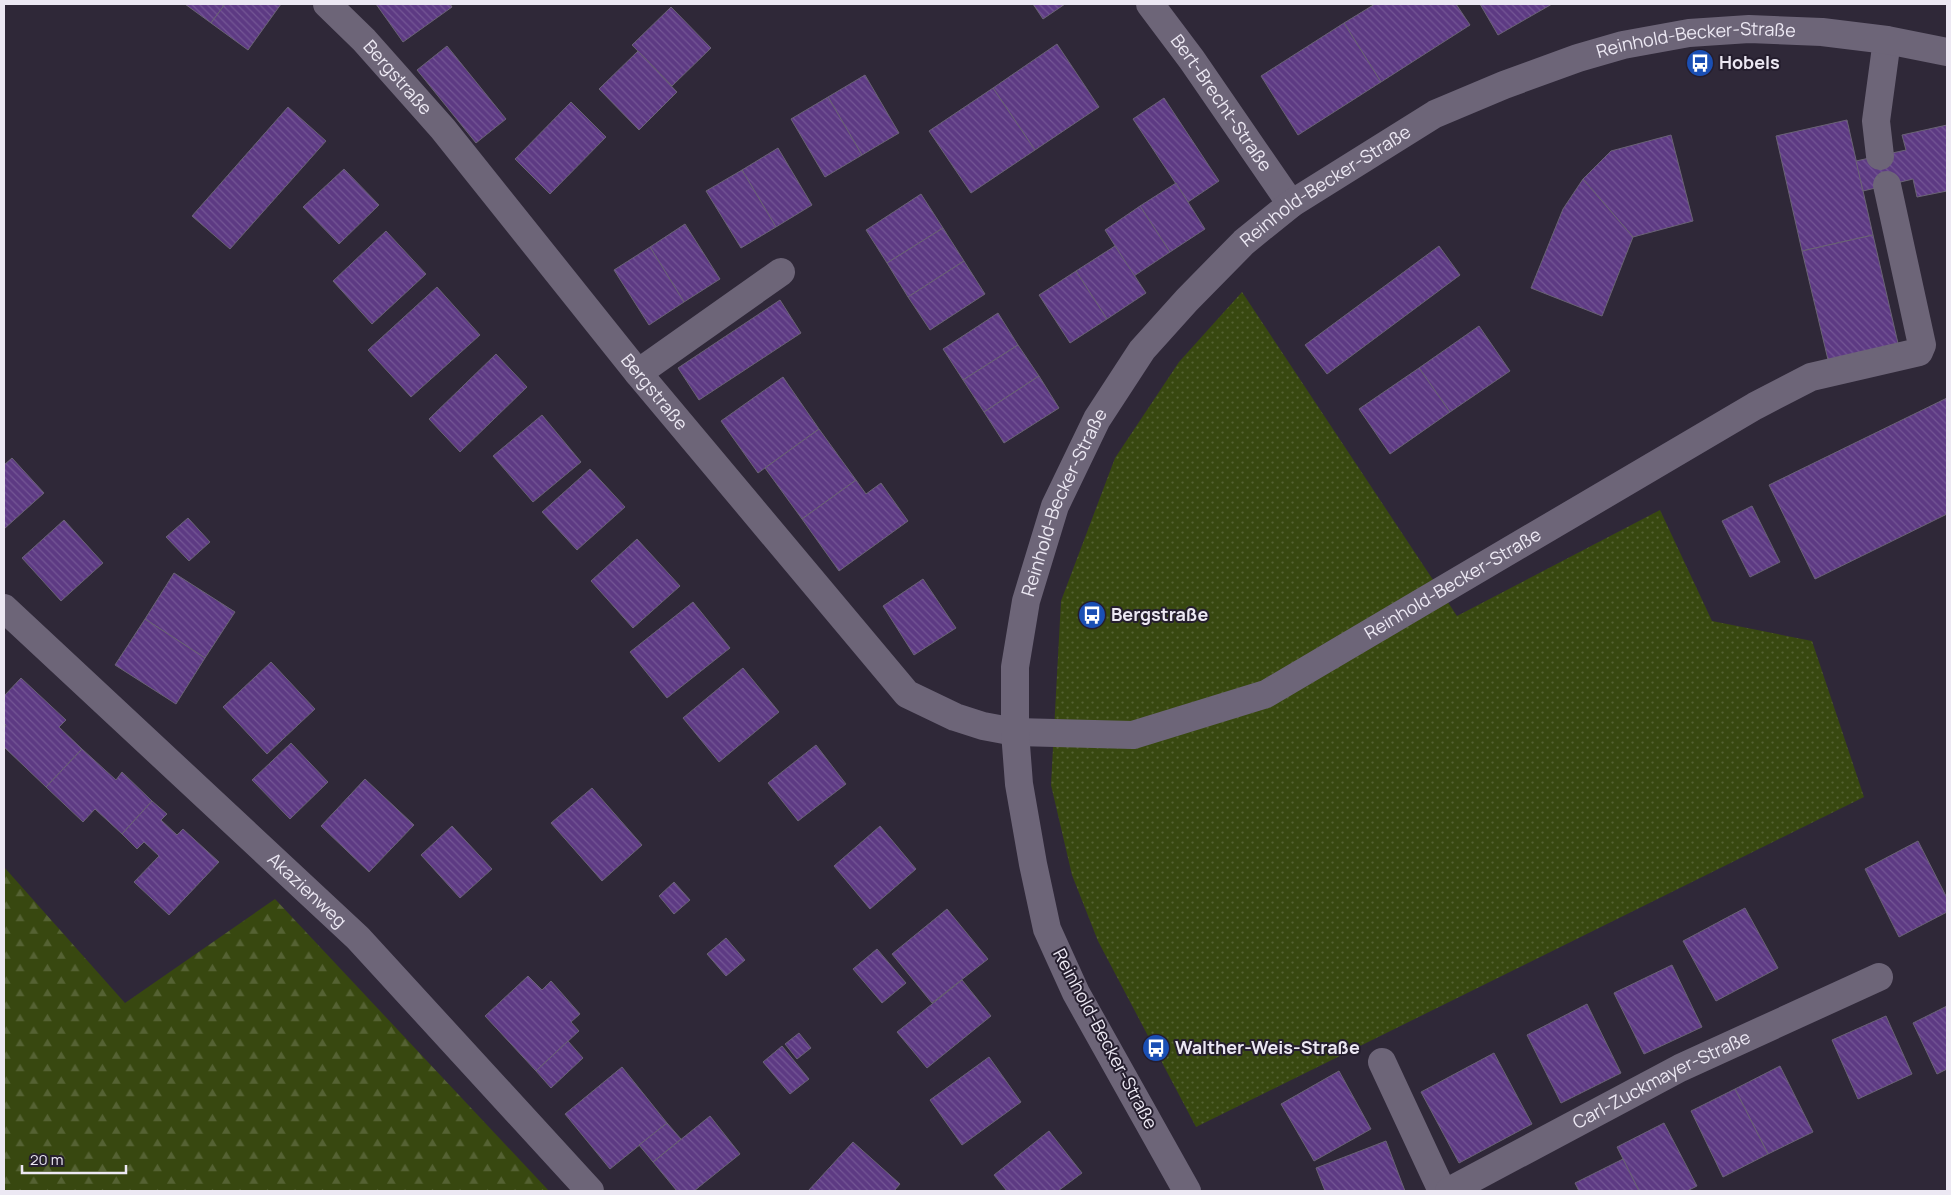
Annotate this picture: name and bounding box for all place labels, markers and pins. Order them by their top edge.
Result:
bus stop icon: Hobels [1685,48,1715,78]
place label: Hobels [1719,50,1780,74]
bus stop icon: Bergstraße [1077,600,1107,630]
place label: Bergstraße [1111,602,1208,626]
bus stop icon: Walther-Weis-Straße [1141,1033,1171,1063]
place label: Walther-Weis-Straße [1175,1035,1360,1059]

